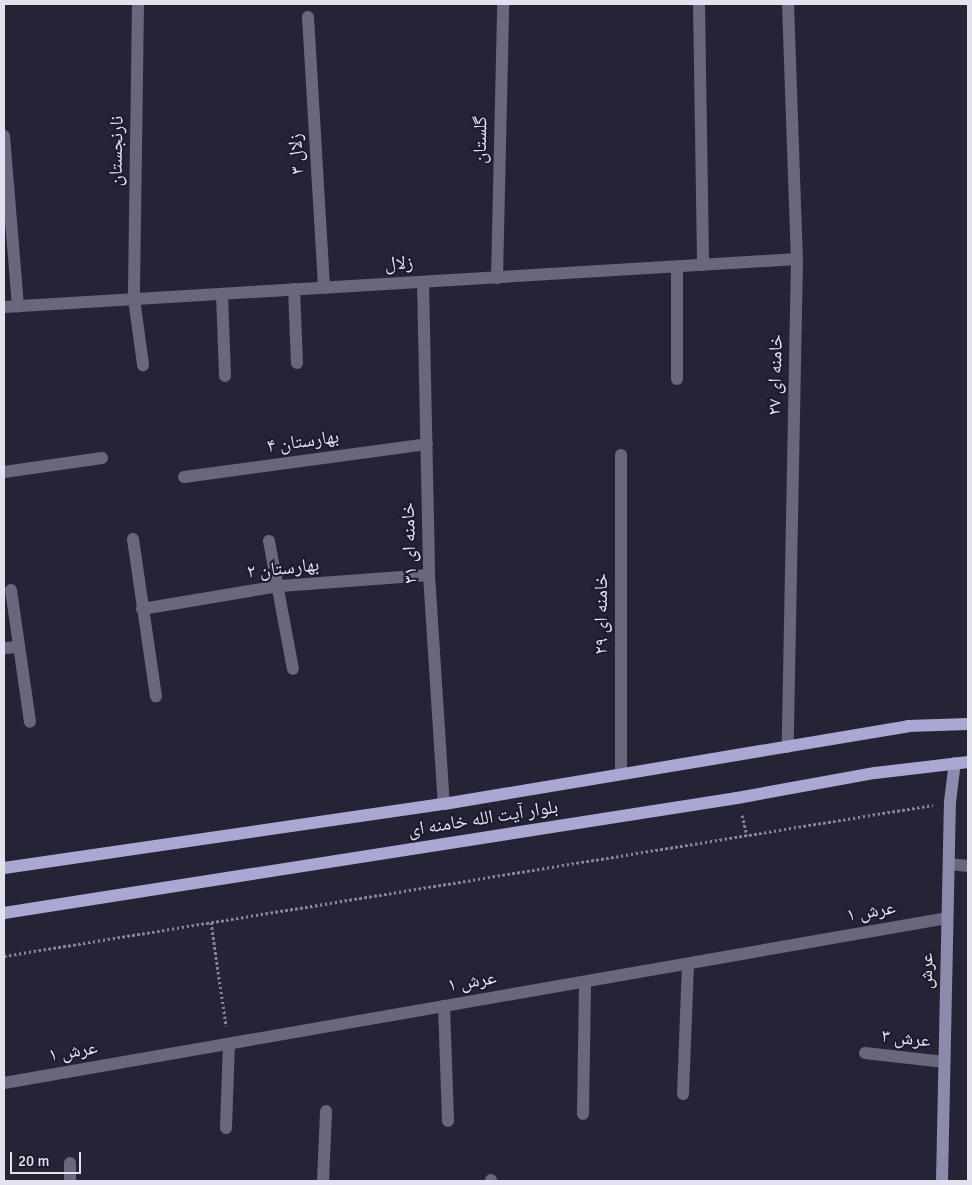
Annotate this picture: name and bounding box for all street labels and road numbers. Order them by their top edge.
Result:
street label: نارنجستان [105,115,129,187]
street label: گلستان [469,116,493,164]
street label: ۳ زلال [285,133,309,175]
street label: زلال [384,252,414,276]
street label: خامنه ای ۲۷ [764,334,788,416]
street label: بهارستان ۴ [265,426,341,458]
street label: خامنه ای ۳۱ [397,502,423,584]
street label: بهارستان ۲ [246,554,320,584]
street label: خامنه ای ۲۹ [591,573,613,655]
street label: بلوار آیت الله خامنه ای [406,796,560,842]
street label: عرش ۱ [845,896,897,928]
street label: عرش [915,953,939,989]
street label: عرش ۱ [446,966,498,998]
street label: عرش ۳ [880,1025,932,1053]
street label: عرش ۱ [47,1036,99,1068]

